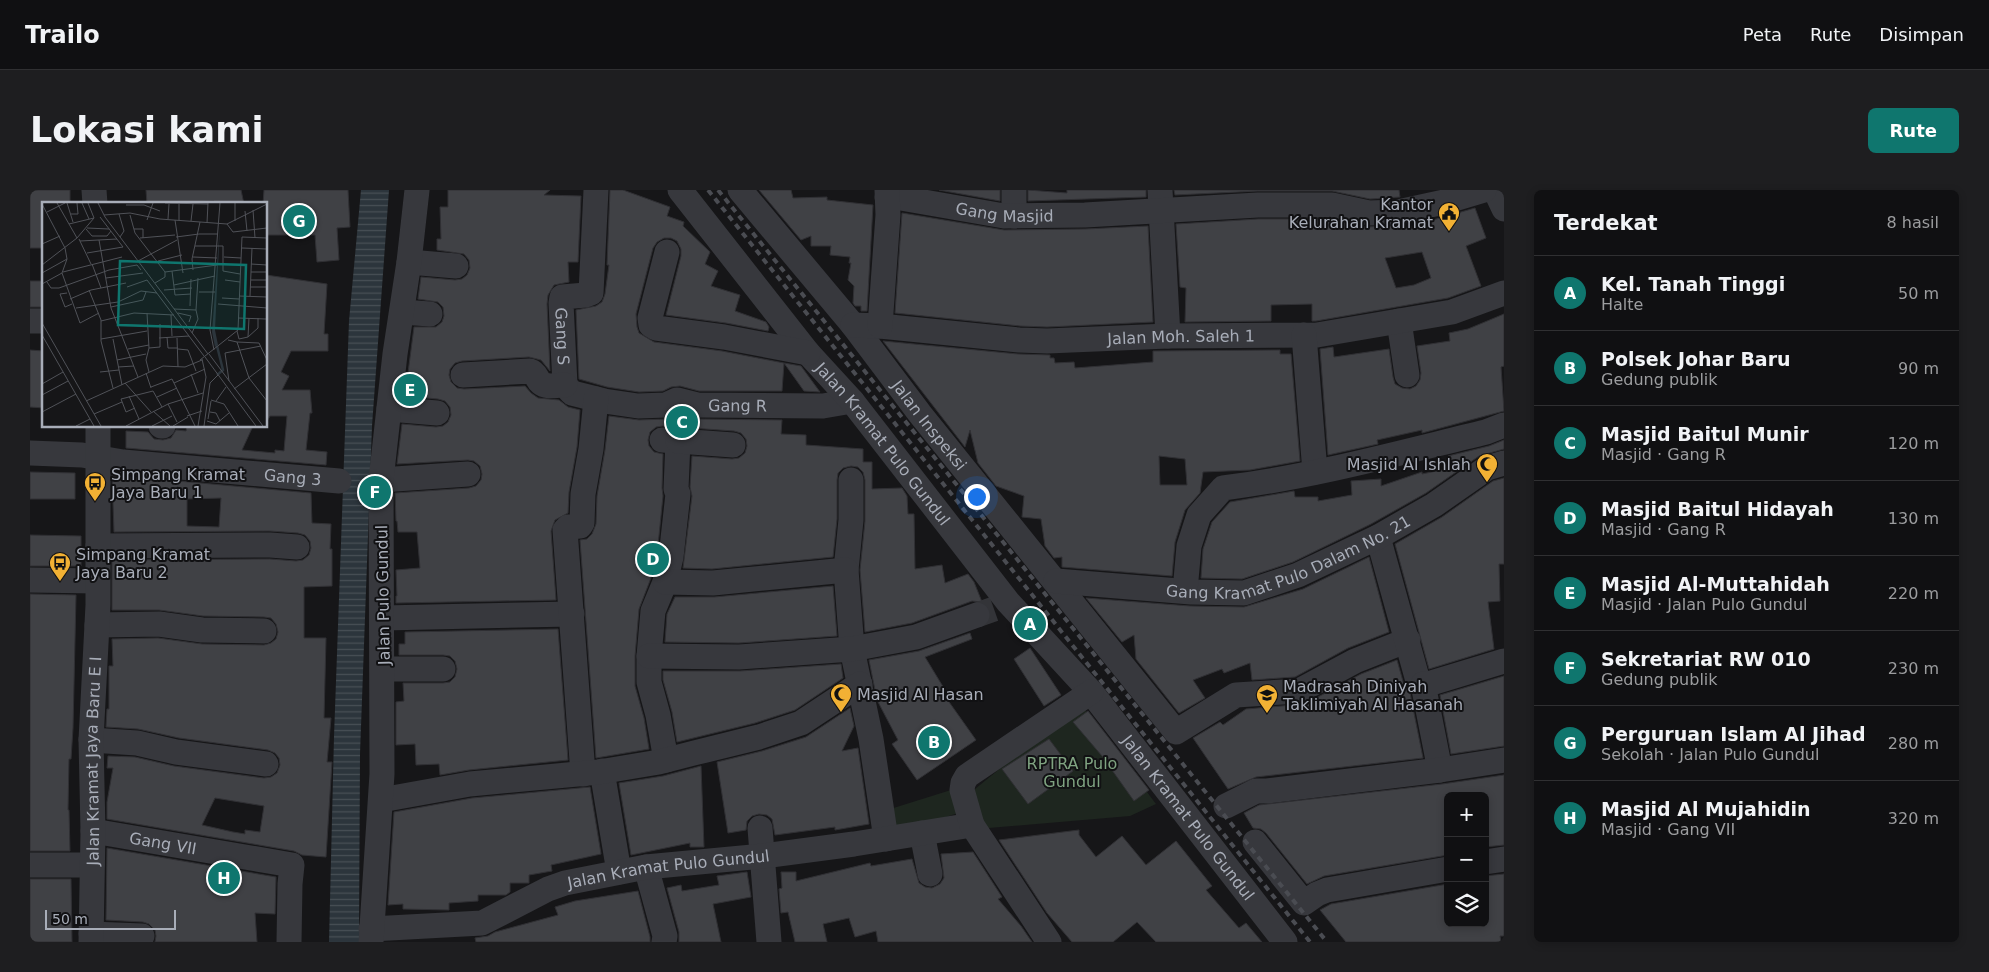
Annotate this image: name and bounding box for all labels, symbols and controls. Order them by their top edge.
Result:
text: Trailo [25,21,100,49]
text: Peta [1743,24,1782,45]
text: Rute [1810,24,1851,45]
text: Disimpan [1879,24,1964,45]
button: Rute [1868,108,1959,153]
text: Lokasi kami [30,110,264,150]
place label: Kantor Kelurahan Kramat [1289,195,1433,232]
street label: Gang Masjid [954,198,1054,226]
public building icon: Kantor Kelurahan Kramat [1437,201,1461,232]
inset map [42,202,268,428]
pin: G [283,202,315,240]
text: Terdekat [1554,211,1658,235]
text: 8 hasil [1887,213,1939,232]
text: Kel. Tanah Tinggi [1601,273,1785,295]
text: A [1564,284,1576,303]
text: 50 m [1898,284,1939,303]
text: Halte [1601,295,1643,314]
street label: Gang S [552,307,574,366]
street label: Jalan Moh. Saleh 1 [1106,326,1255,348]
text: Polsek Johar Baru [1601,348,1791,370]
street label: Jalan Kramat Pulo Gundul [811,357,954,529]
text: B [1564,359,1576,378]
text: 90 m [1898,359,1939,378]
text: Gedung publik [1601,370,1718,389]
pin: E [394,371,426,409]
street label: Jalan Inspeksi [888,375,971,474]
street label: Gang R [708,396,767,415]
pin: C [666,403,698,441]
text: Masjid Baitul Munir [1601,423,1809,445]
text: C [1564,434,1576,453]
text: 120 m [1888,434,1939,453]
text: Masjid · Gang R [1601,445,1726,464]
mosque icon: Masjid Al Ishlah [1475,452,1499,483]
place label: Masjid Al Ishlah [1347,455,1471,474]
place label: Simpang Kramat Jaya Baru 1 [110,465,245,502]
street label: Gang 3 [263,465,322,489]
bus stop icon: Simpang Kramat Jaya Baru 1 [83,471,107,502]
pin: F [359,473,391,511]
your location [964,484,990,510]
text: Masjid Baitul Hidayah [1601,498,1834,520]
text: D [1563,509,1577,528]
text: 130 m [1888,509,1939,528]
street label: Gang Kramat Pulo Dalam No. 21 [1165,511,1414,603]
text: Masjid · Gang R [1601,520,1726,539]
street label: Jalan Pulo Gundul [372,525,394,666]
pin: D [637,540,669,578]
place label: Simpang Kramat Jaya Baru 2 [75,545,210,582]
bus stop icon: Simpang Kramat Jaya Baru 2 [48,551,72,582]
text: Masjid Al-Muttahidah [1601,573,1830,595]
text: E [1565,584,1575,603]
text: 220 m [1888,584,1939,603]
text: Masjid · Jalan Pulo Gundul [1601,595,1808,614]
pin: A [1014,605,1046,643]
text: Sekretariat RW 010 [1601,648,1811,670]
street label: Jalan Kramat Jaya Baru E I [81,656,105,867]
text: F [1565,659,1575,678]
text: 230 m [1888,659,1939,678]
text: Gedung publik [1601,670,1718,689]
place label: Madrasah Diniyah Taklimiyah Al Hasanah [1282,677,1463,714]
mosque icon: Masjid Al Hasan [829,682,853,713]
school or university icon: Madrasah Diniyah Taklimiyah Al Hasanah [1255,683,1279,714]
place label: Masjid Al Hasan [857,685,984,704]
pin: B [918,723,950,761]
text: Perguruan Islam Al Jihad [1601,723,1866,745]
street label: Jalan Kramat Pulo Gundul [1118,730,1258,904]
text: G [1563,734,1577,753]
text: 280 m [1888,734,1939,753]
text: Sekolah · Jalan Pulo Gundul [1601,745,1819,764]
park label: RPTRA Pulo Gundul [1027,754,1117,791]
map controls [1444,792,1489,927]
button: + [1444,792,1489,837]
text: Masjid Al Mujahidin [1601,798,1811,820]
text: H [1563,809,1577,828]
text: 320 m [1888,809,1939,828]
text: Masjid · Gang VII [1601,820,1735,839]
street label: Gang VII [128,828,198,858]
button: − [1444,837,1489,882]
street label: Jalan Kramat Pulo Gundul [565,846,771,892]
pin: H [208,859,240,897]
button: layers [1444,882,1489,927]
scale bar [45,907,176,930]
text: 50 m [52,911,88,927]

